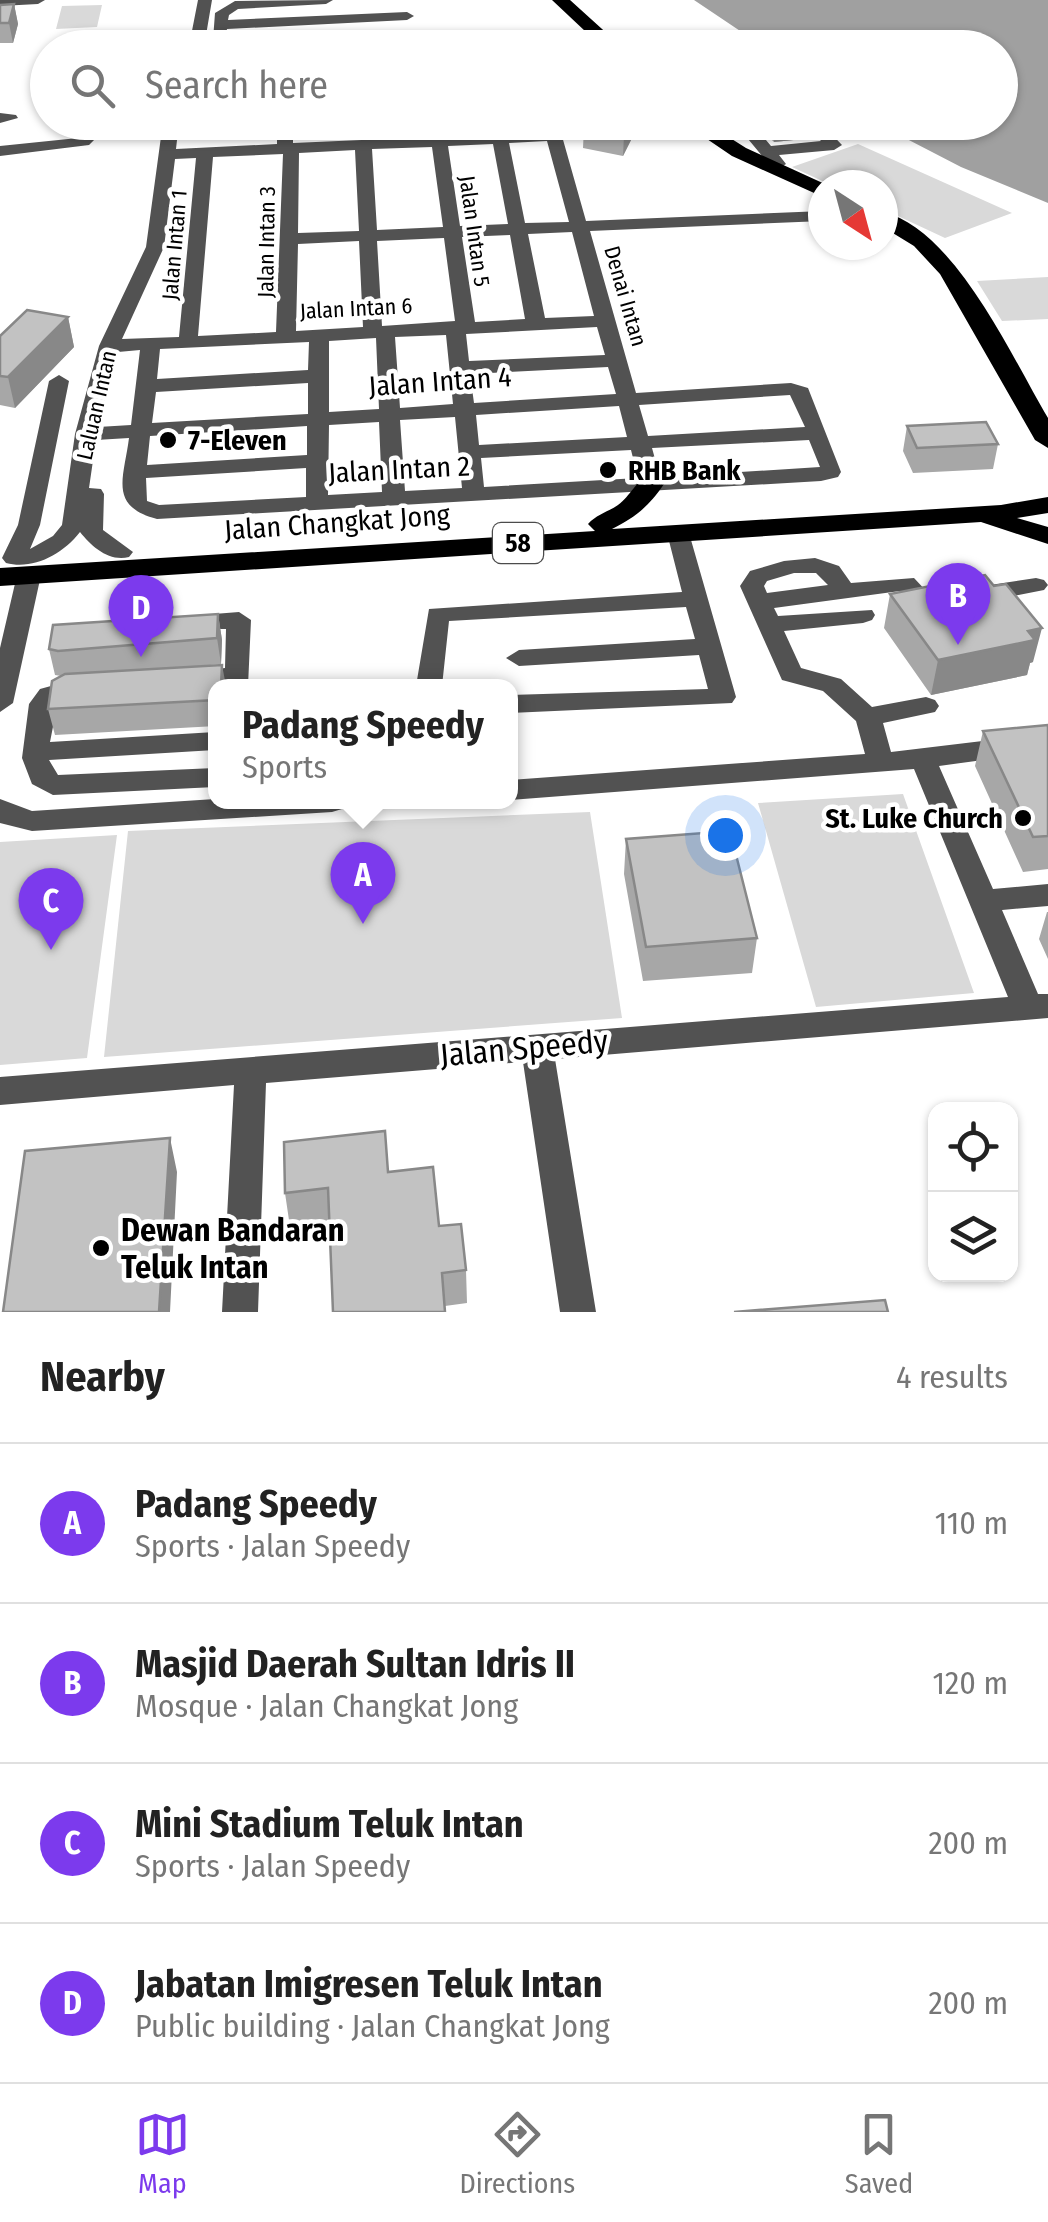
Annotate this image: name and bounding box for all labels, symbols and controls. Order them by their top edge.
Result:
search box [30,30,1018,140]
icon: search [65,58,120,113]
text: Search here [145,62,328,108]
north arrow [808,170,898,260]
street label: Jalan Intan 5 [453,174,496,288]
street label: Jalan Intan 3 [252,186,281,298]
street label: Jalan Intan 1 [156,189,193,301]
street label: Denai Intan [598,243,653,350]
street label: Jalan Intan 6 [299,292,413,325]
street label: Laluan Intan [71,348,122,463]
street label: Jalan Intan 4 [368,360,513,403]
place label: 7-Eleven [188,424,287,457]
marker: 7-Eleven [157,429,179,451]
street label: Jalan Intan 2 [327,449,471,490]
place label: RHB Bank [628,454,741,487]
marker: RHB Bank [597,459,619,481]
street label: Jalan Changkat Jong [223,498,452,547]
road number: 58 [493,523,543,563]
pin: B [926,562,990,645]
pin: D [108,574,174,657]
popup [208,679,518,809]
text: Padang Speedy [242,702,484,748]
text: Sports [242,748,327,786]
place label: St. Luke Church [825,802,1003,835]
marker: St. Luke Church [1012,807,1034,829]
your location [700,810,751,861]
pin: A [330,842,396,924]
pin: C [18,868,84,950]
street label: Jalan Speedy [438,1022,610,1074]
map controls [928,1102,1018,1282]
button: locate [928,1102,1018,1192]
button: layers [928,1192,1018,1282]
place label: Dewan Bandaran Teluk Intan [121,1211,344,1286]
marker: Dewan Bandaran Teluk Intan [90,1237,112,1259]
text: Nearby [40,1352,165,1402]
text: 4 results [896,1358,1008,1396]
text: Padang Speedy [135,1481,377,1527]
text: A [64,1504,81,1542]
text: 110 m [935,1504,1008,1542]
text: Sports · Jalan Speedy [135,1527,410,1565]
text: Masjid Daerah Sultan Idris II [135,1641,575,1687]
text: B [64,1664,81,1702]
text: 120 m [933,1664,1008,1702]
text: Mosque · Jalan Changkat Jong [135,1687,518,1725]
text: Mini Stadium Teluk Intan [135,1801,524,1847]
text: C [64,1824,81,1862]
text: 200 m [928,1824,1008,1862]
text: Sports · Jalan Speedy [135,1847,410,1885]
text: Jabatan Imigresen Teluk Intan [135,1961,603,2007]
text: D [63,1984,82,2022]
text: 200 m [928,1984,1008,2022]
text: Public building · Jalan Changkat Jong [135,2007,610,2045]
tab: Map [135,2107,190,2200]
tab: Directions [459,2107,575,2200]
tab: Saved [845,2107,913,2200]

